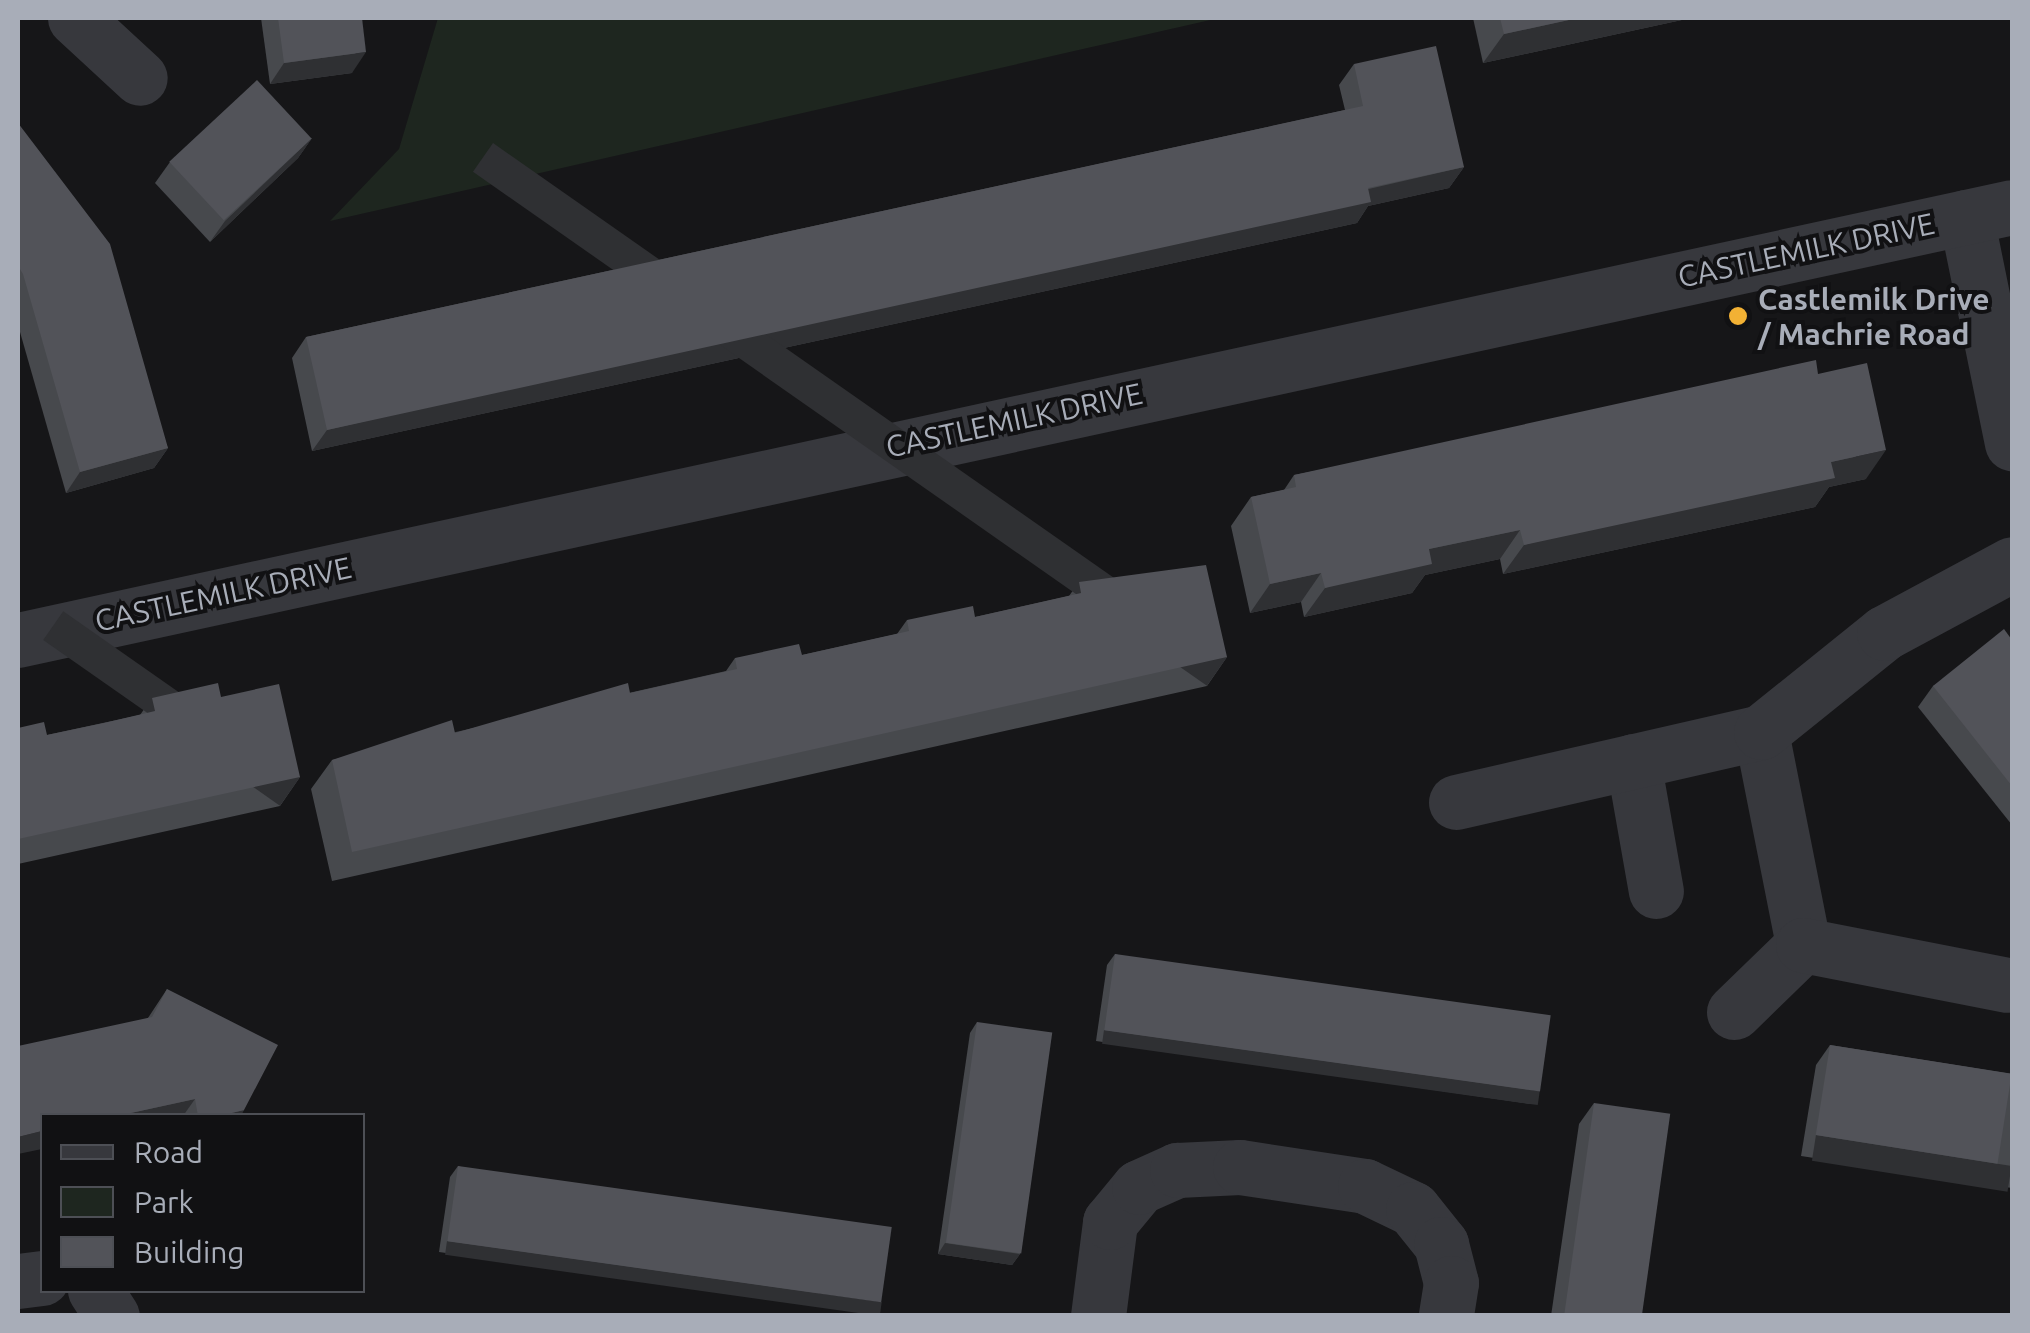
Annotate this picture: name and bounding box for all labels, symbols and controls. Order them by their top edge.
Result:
street label: CASTLEMILK DRIVE [1675,205,1937,295]
place label: Castlemilk Drive / Machrie Road [1758,281,1990,352]
marker: Castlemilk Drive / Machrie Road [1727,305,1749,327]
street label: CASTLEMILK DRIVE [883,375,1145,465]
street label: CASTLEMILK DRIVE [92,549,354,639]
legend [40,1113,365,1293]
text: Road [134,1135,203,1169]
text: Park [134,1185,194,1219]
text: Building [134,1235,245,1269]

